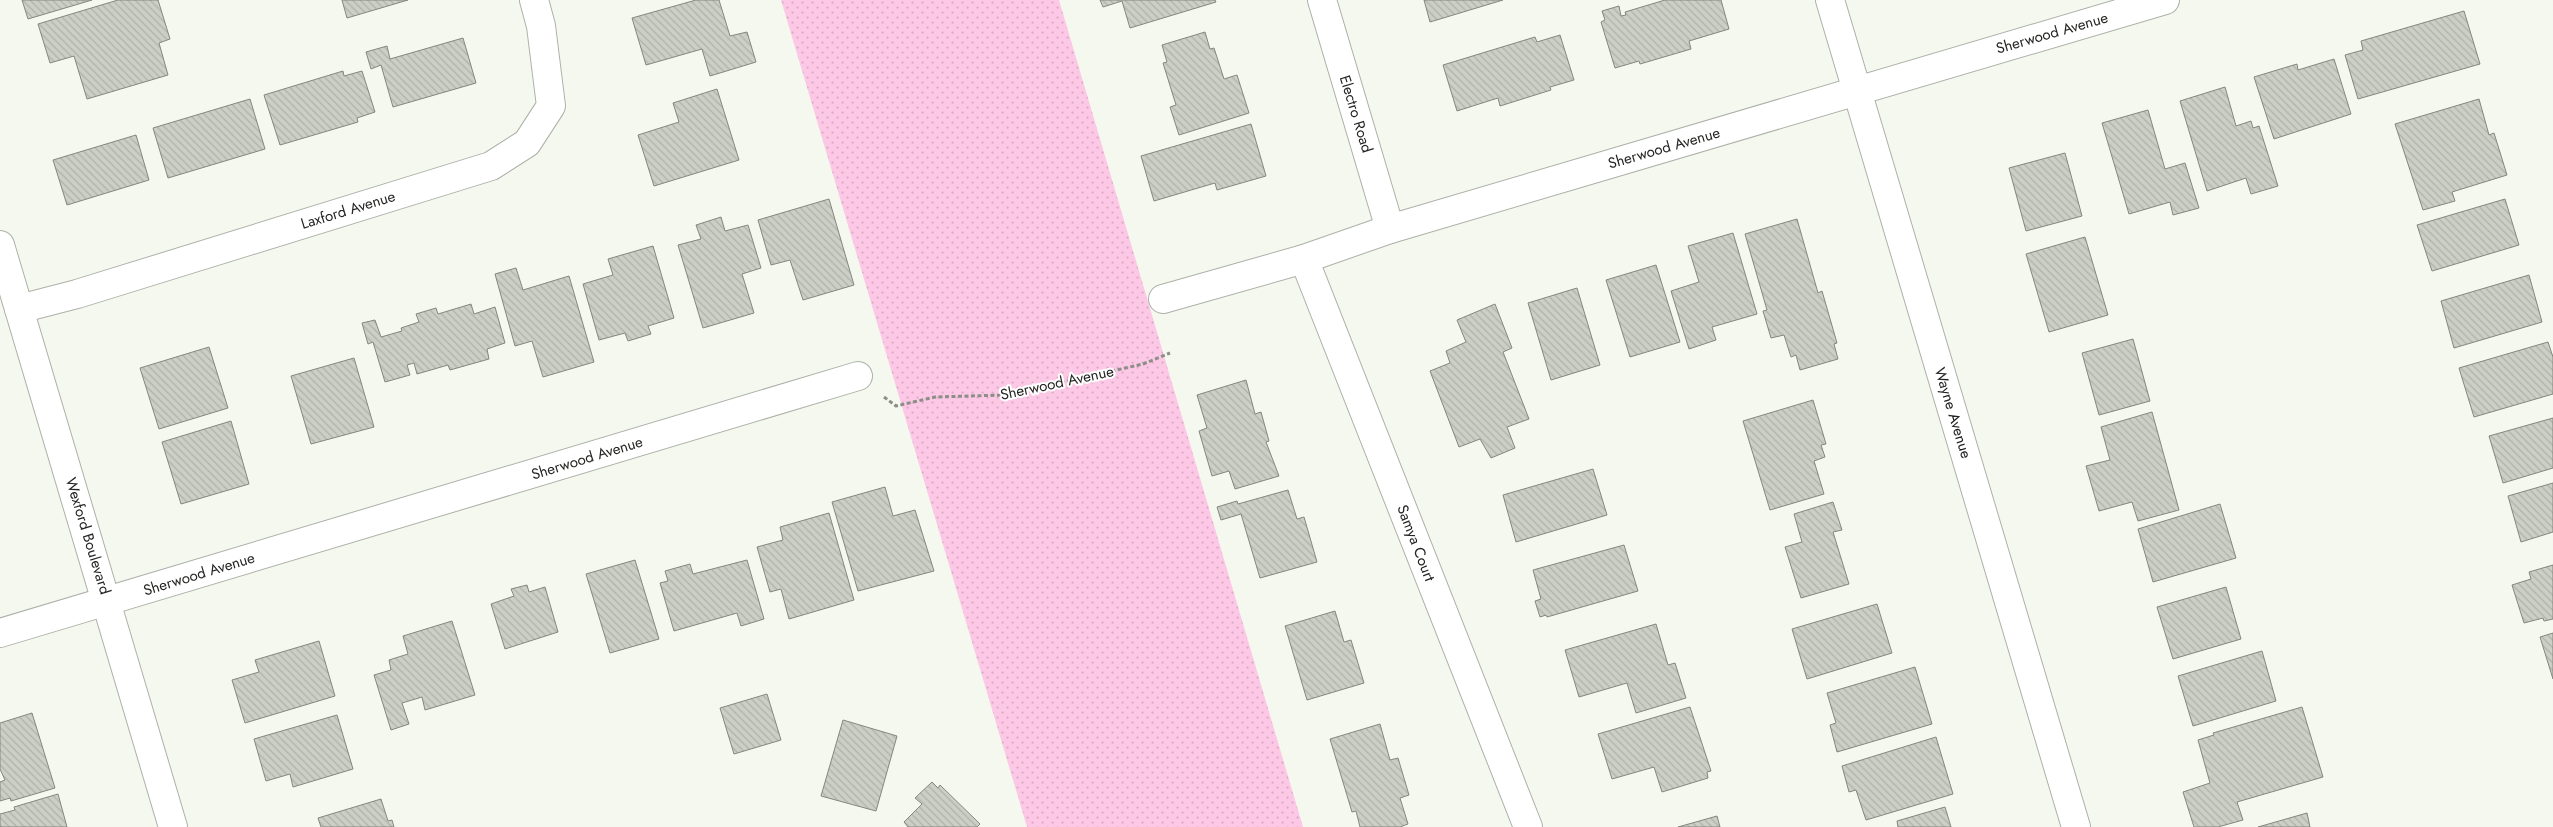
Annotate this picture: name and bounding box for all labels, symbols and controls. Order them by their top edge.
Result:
street label: Sherwood Avenue [1993,6,2111,59]
street label: Electro Road [1334,72,1378,156]
street label: Sherwood Avenue [1605,121,1723,174]
street label: Laxford Avenue [298,185,398,235]
street label: Sherwood Avenue [998,360,1116,406]
street label: Wayne Avenue [1929,365,1977,461]
street label: Sherwood Avenue [529,431,646,485]
street label: Wexford Boulevard [60,475,116,597]
street label: Samya Court [1391,501,1441,585]
street label: Sherwood Avenue [141,547,258,601]

